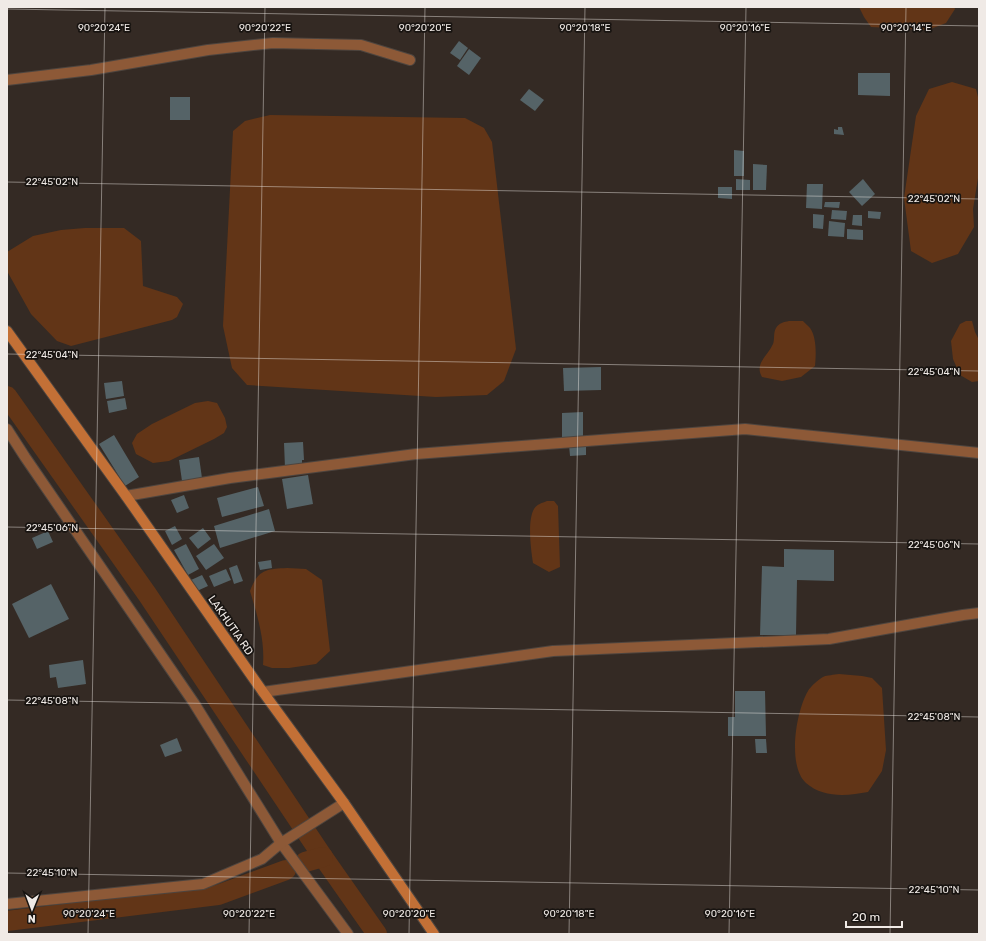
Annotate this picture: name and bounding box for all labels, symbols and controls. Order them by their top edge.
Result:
text: 90°20'24"E [78,22,130,34]
text: 90°20'22"E [239,22,291,34]
text: 90°20'20"E [399,22,451,34]
text: 90°20'18"E [560,22,611,34]
text: 90°20'16"E [720,22,770,34]
text: 90°20'14"E [881,22,931,34]
text: 22°45'02"N [26,176,78,188]
text: 22°45'02"N [908,193,960,205]
text: 22°45'04"N [26,349,78,361]
text: 22°45'04"N [908,366,960,378]
text: 22°45'06"N [26,522,78,534]
text: 22°45'06"N [908,539,960,551]
street label: LAKHUTIA RD [205,593,256,658]
text: 22°45'08"N [26,695,79,707]
text: 22°45'08"N [908,711,961,723]
text: 22°45'10"N [27,867,77,879]
text: 22°45'10"N [909,884,959,896]
north arrow [12,889,52,929]
scale bar [846,903,902,929]
text: 90°20'24"E [63,908,115,920]
text: 90°20'22"E [223,908,275,920]
text: 90°20'20"E [383,908,435,920]
text: 90°20'18"E [544,908,595,920]
text: 90°20'16"E [705,908,755,920]
text: 20 m [852,910,880,924]
text: N [28,912,36,925]

